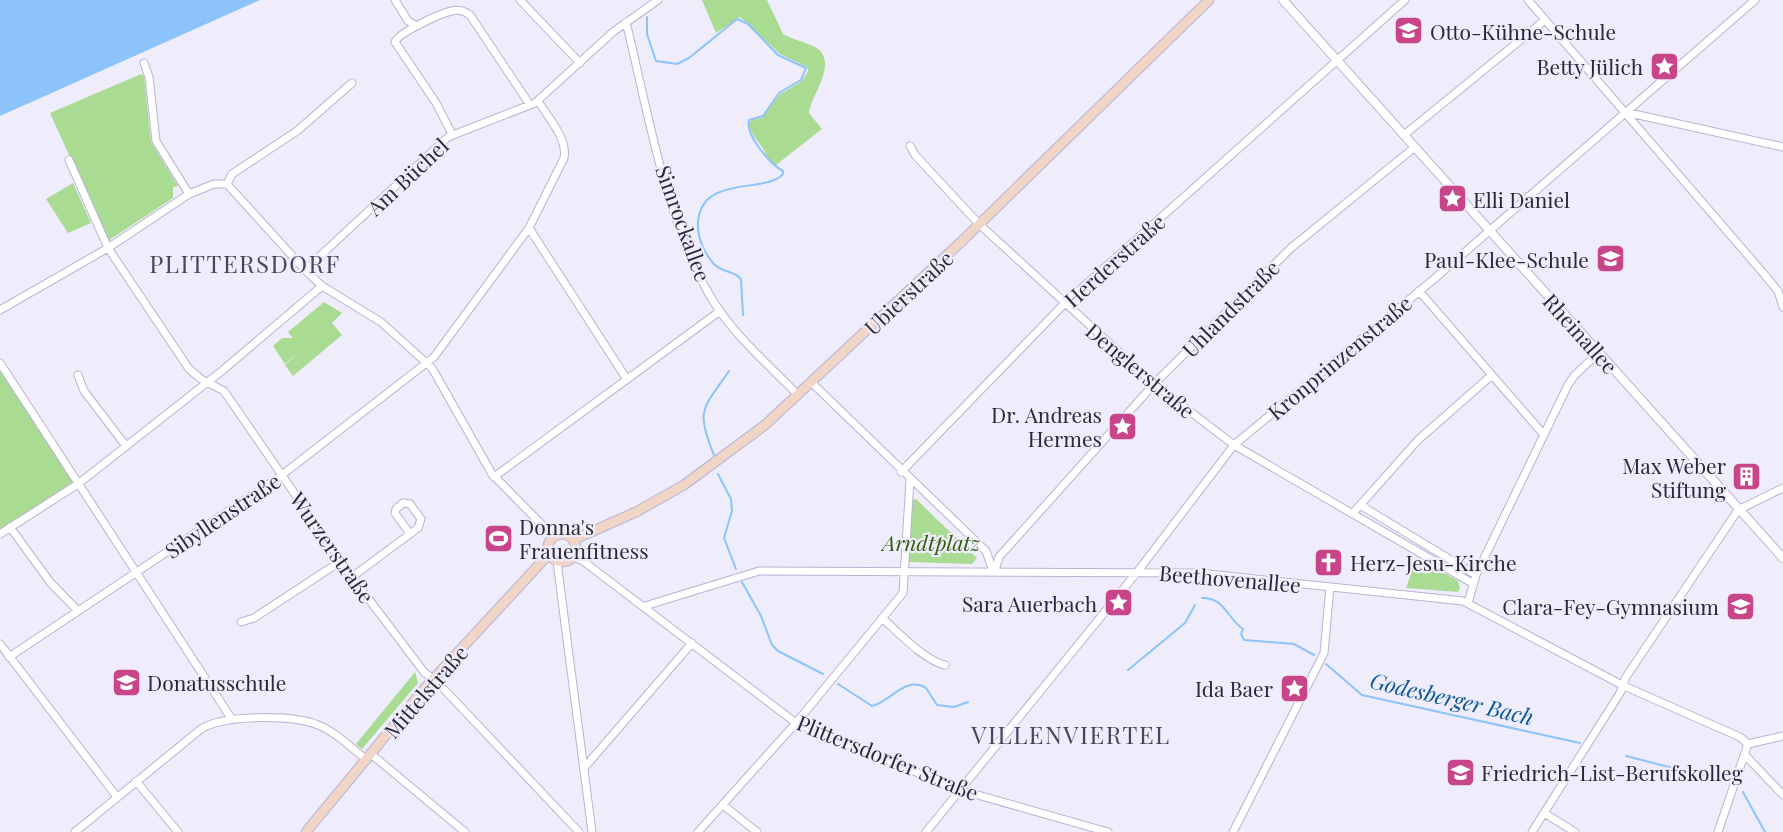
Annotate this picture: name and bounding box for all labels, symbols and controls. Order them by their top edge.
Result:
school or university icon: Otto-Kühne-Schule [1393,15,1425,47]
place label: Otto-Kühne-Schule [1430,17,1616,45]
place icon: Betty Jülich [1648,50,1680,82]
place label: Betty Jülich [1537,52,1644,80]
street label: Am Büchel [360,131,454,222]
street label: Simrockallee [650,161,718,285]
place icon: Elli Daniel [1436,183,1468,215]
place label: Elli Daniel [1473,185,1570,213]
street label: Herderstraße [1058,207,1170,313]
school or university icon: Paul-Klee-Schule [1594,243,1626,275]
street label: Ubierstraße [858,244,958,340]
place label: Paul-Klee-Schule [1424,245,1589,273]
district label: PLITTERSDORF [149,247,341,279]
street label: Uhlandstraße [1175,253,1285,363]
street label: Rheinallee [1538,287,1624,379]
street label: Kronprinzenstraße [1261,289,1417,425]
street label: Denglerstraße [1080,316,1202,424]
place label: Dr. Andreas Hermes [991,400,1102,452]
place icon: Dr. Andreas Hermes [1107,410,1139,442]
place label: Max Weber Stiftung [1622,451,1727,503]
building icon: Max Weber Stiftung [1731,461,1763,493]
street label: Sibyllenstraße [159,466,285,564]
street label: Wurzerstraße [284,485,382,608]
place label: Donna's Frauenfitness [519,512,649,564]
sports icon: Donna's Frauenfitness [482,522,514,554]
park label: Arndtplatz [880,528,980,556]
church icon: Herz-Jesu-Kirche [1313,546,1345,578]
place label: Herz-Jesu-Kirche [1350,548,1517,576]
street label: Beethovenallee [1158,558,1302,598]
place icon: Sara Auerbach [1102,587,1134,619]
place label: Sara Auerbach [962,589,1098,617]
school or university icon: Clara-Fey-Gymnasium [1724,590,1756,622]
place label: Clara-Fey-Gymnasium [1502,592,1719,620]
street label: Mittelstraße [377,639,473,743]
water label: Godesberger Bach [1367,665,1537,731]
school or university icon: Donatusschule [110,666,142,698]
place label: Donatusschule [147,668,286,696]
place icon: Ida Baer [1278,672,1310,704]
place label: Ida Baer [1195,674,1274,702]
street label: Plittersdorfer Straße [793,708,983,806]
district label: VILLENVIERTEL [970,718,1171,750]
school or university icon: Friedrich-List-Berufskolleg [1444,756,1476,788]
place label: Friedrich-List-Berufskolleg [1481,758,1743,786]

